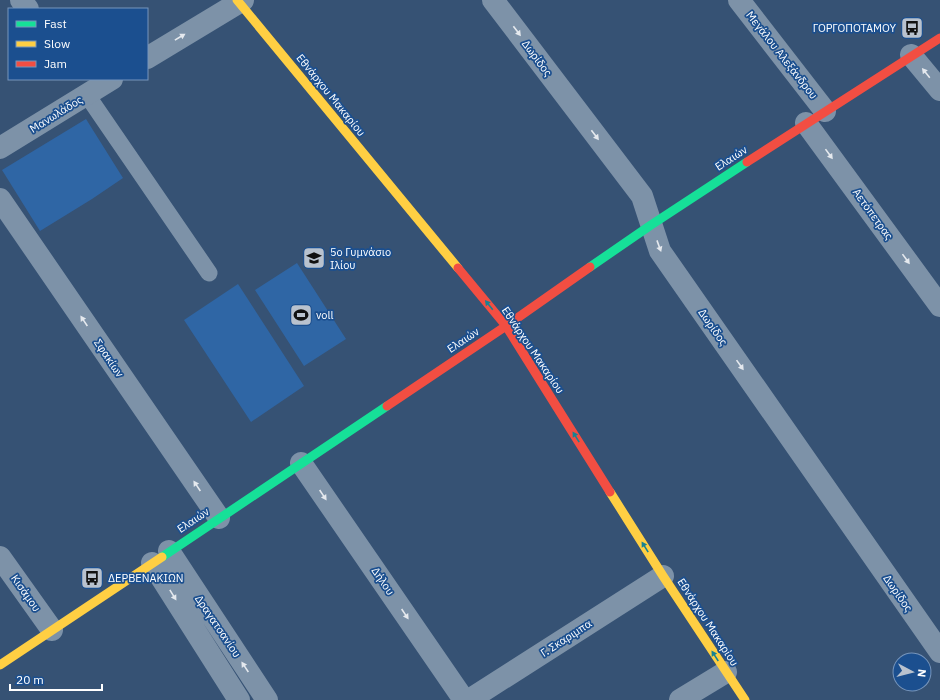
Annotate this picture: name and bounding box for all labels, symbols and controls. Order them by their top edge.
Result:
legend [8,8,148,80]
street label: Μεγάλου Αλεξάνδρου [743,8,821,102]
bus stop icon: ΓΟΡΓΟΠΟΤΑΜΟΥ [899,15,925,41]
text: Fast [44,16,67,31]
place label: ΓΟΡΓΟΠΟΤΑΜΟΥ [813,21,896,35]
one-way arrow [512,26,520,36]
one-way arrow [174,34,186,41]
text: Slow [44,36,70,51]
street label: Δωρίδος [519,37,555,79]
street label: Εθνάρχου Μακαρίου [294,51,368,139]
text: Jam [44,56,67,71]
one-way arrow [921,67,930,78]
street label: Μανωλάδος [27,92,85,136]
one-way arrow [591,129,600,140]
street label: Ελαιών [712,142,750,174]
one-way arrow [825,149,833,160]
street label: Αετόπετρας [850,186,896,242]
one-way arrow [656,240,662,252]
school or university icon: 5ο Γυμνάσιο Ιλίου [301,245,327,271]
place label: 5ο Γυμνάσιο Ιλίου [330,245,391,272]
one-way arrow [902,254,910,265]
one-way arrow [484,300,493,310]
sports icon: voll [288,302,314,328]
street label: Εθνάρχου Μακαρίου [499,304,567,396]
street label: Δωρίδος [695,306,731,348]
place label: voll [316,308,333,322]
one-way arrow [80,315,88,326]
street label: Ελαιών [444,324,482,356]
street label: Σφακίων [91,336,127,380]
one-way arrow [736,360,744,370]
one-way arrow [572,431,579,443]
one-way arrow [193,480,201,491]
one-way arrow [319,490,327,500]
street label: Ελαιών [174,504,212,536]
one-way arrow [641,542,649,552]
street label: Δήλου [368,564,398,598]
bus stop icon: ΔΕΡΒΕΝΑΚΙΩΝ [79,565,105,591]
place label: ΔΕΡΒΕΝΑΚΙΩΝ [108,571,184,585]
street label: Κισάμου [8,572,44,614]
street label: Δωρίδος [880,572,916,614]
street label: Εθνάρχου Μακαρίου [674,575,742,669]
one-way arrow [170,590,177,601]
street label: Δραγατσανίου [192,592,244,660]
one-way arrow [401,608,409,619]
street label: Γ. Σκαριμπα [538,616,594,660]
one-way arrow [711,651,719,661]
north arrow [892,652,932,692]
one-way arrow [242,662,249,673]
scale bar [10,666,102,692]
text: N [914,668,929,678]
text: 20 m [16,672,44,687]

